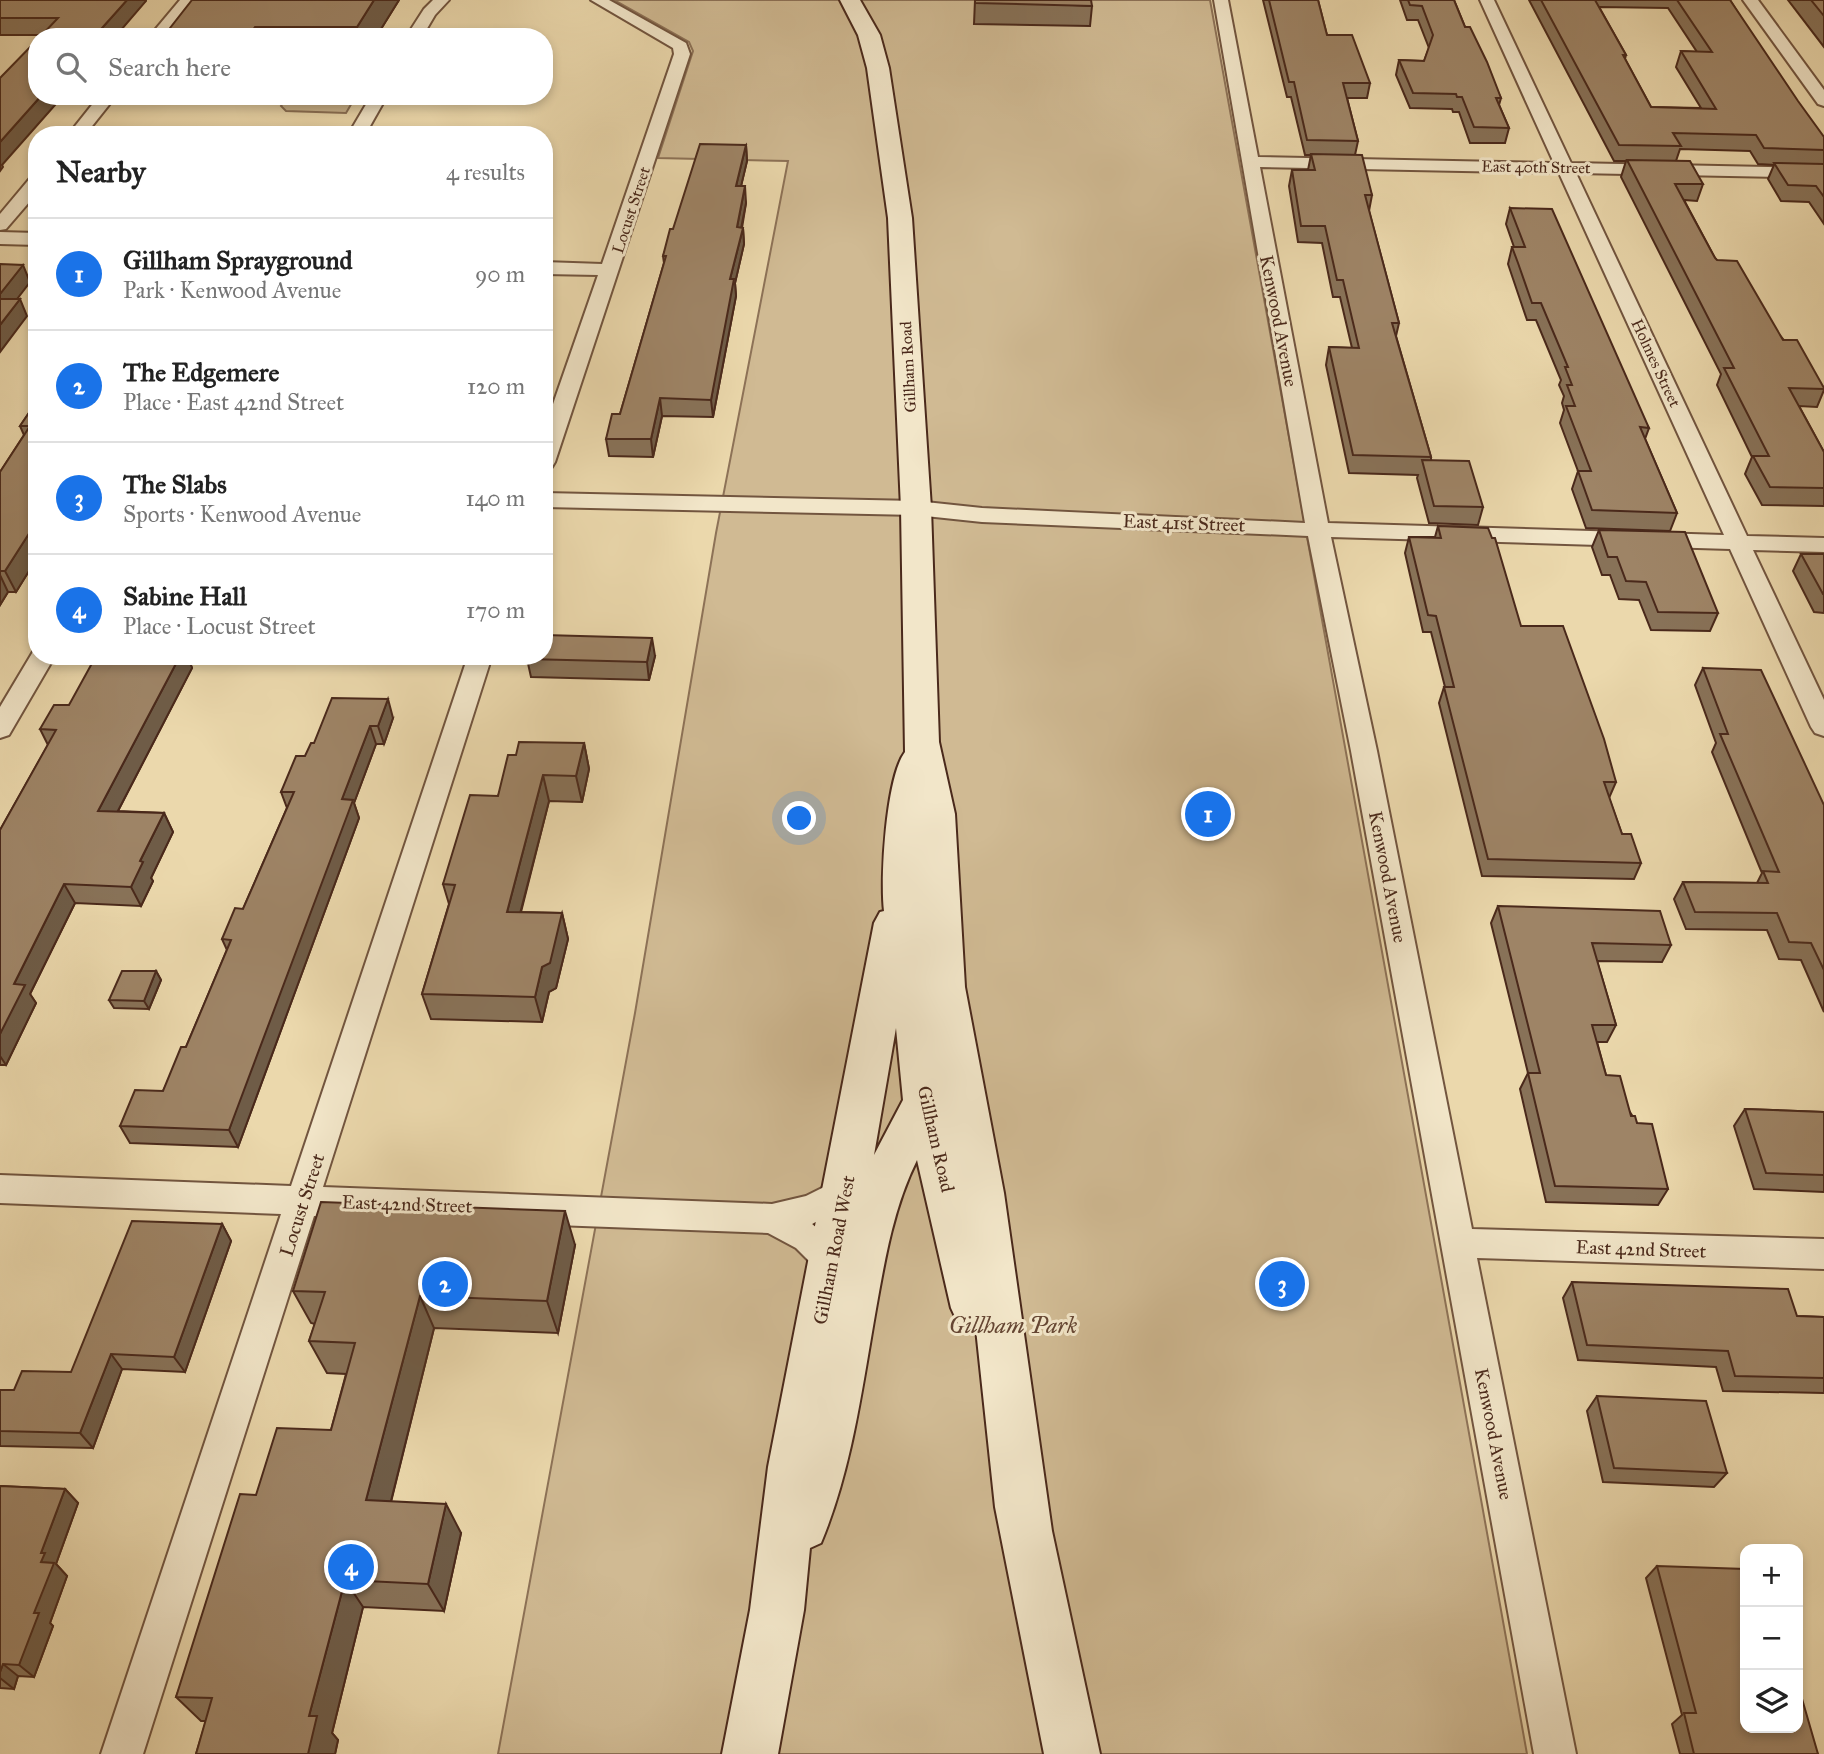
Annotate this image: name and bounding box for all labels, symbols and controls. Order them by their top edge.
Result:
search box [28,28,553,105]
icon: search [52,48,90,86]
text: Search here [108,51,231,83]
text: Nearby [56,154,146,190]
street label: East 40th Street [1481,157,1591,177]
text: 4 results [446,158,525,186]
street label: Locust Street [608,164,654,256]
text: Gillham Sprayground [123,244,353,276]
street label: Kenwood Avenue [1255,253,1303,389]
text: 1 [74,260,84,288]
text: 90 m [475,260,525,288]
text: Park · Kenwood Avenue [123,276,341,304]
street label: Holmes Street [1627,316,1685,410]
street label: Gillham Road [896,321,920,413]
text: The Edgemere [123,356,279,388]
text: 2 [73,372,85,400]
text: 120 m [467,372,525,400]
text: Place · East 42nd Street [123,388,344,416]
text: The Slabs [123,468,227,500]
text: 3 [74,484,84,512]
text: 140 m [465,484,525,512]
text: Sports · Kenwood Avenue [123,500,361,528]
street label: East 41st Street [1122,509,1246,537]
text: Sabine Hall [123,580,247,612]
text: 4 [73,596,85,624]
text: 170 m [466,596,525,624]
text: Place · Locust Street [123,612,316,640]
pin: 1 [1185,788,1231,840]
your location [782,801,816,835]
street label: Kenwood Avenue [1364,809,1412,945]
street label: Gillham Road [913,1084,960,1195]
street label: Locust Street [275,1150,330,1259]
street label: Gillham Road West [808,1173,860,1327]
street label: East 42nd Street [341,1190,473,1218]
street label: East 42nd Street [1575,1235,1707,1263]
pin: 2 [422,1258,468,1310]
pin: 3 [1259,1258,1305,1310]
park label: Gillham Park [949,1311,1077,1339]
street label: Kenwood Avenue [1470,1366,1518,1502]
pin: 4 [328,1541,374,1593]
map controls [1740,1544,1803,1733]
button: + [1740,1544,1803,1607]
button: − [1740,1607,1803,1670]
button: layers [1740,1670,1803,1733]

